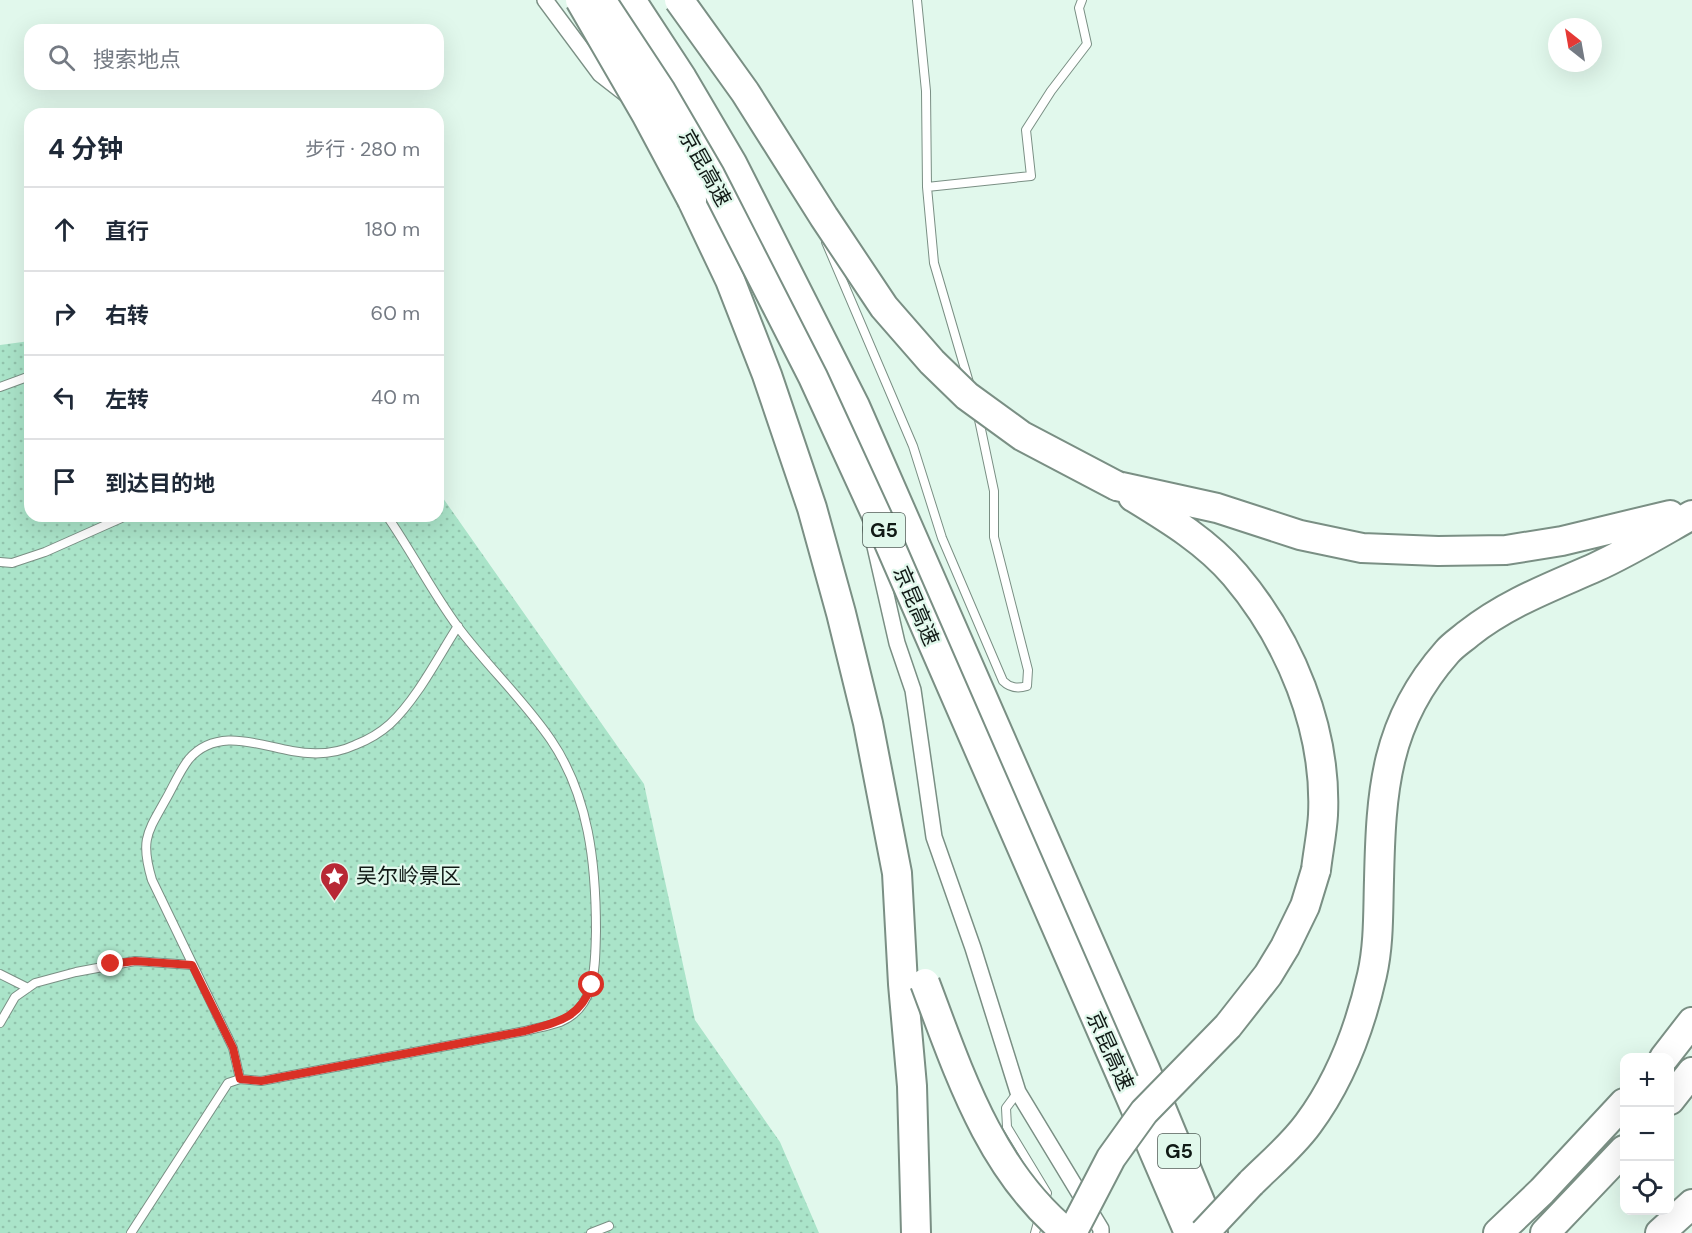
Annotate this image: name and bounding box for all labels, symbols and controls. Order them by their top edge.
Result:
north arrow [1548,18,1602,72]
search box [24,24,444,90]
icon: search [45,41,78,74]
text: 搜索地点 [93,45,181,74]
street label: 京昆高速 [672,124,738,212]
text: 4 分钟 [48,132,123,166]
text: 步行 · 280 m [305,136,420,162]
icon: ahead [48,213,81,246]
text: 180 m [365,216,420,242]
text: 直行 [105,217,149,246]
icon: right [48,297,81,330]
text: 60 m [371,300,420,326]
text: 右转 [105,301,149,330]
icon: left [48,381,81,414]
text: 40 m [371,384,420,410]
text: 左转 [105,385,149,414]
icon: arrive [48,465,81,498]
text: 到达目的地 [105,469,215,498]
road number: G5 [863,513,905,547]
street label: 京昆高速 [887,562,945,650]
place icon: 吴尔岭景区 [319,860,351,902]
place label: 吴尔岭景区 [356,862,461,890]
route end [97,950,123,976]
route start [578,971,604,997]
street label: 京昆高速 [1080,1007,1140,1095]
map controls [1620,1053,1674,1215]
button: + [1620,1053,1674,1107]
button: − [1620,1107,1674,1161]
road number: G5 [1158,1134,1200,1168]
button: locate [1620,1161,1674,1215]

